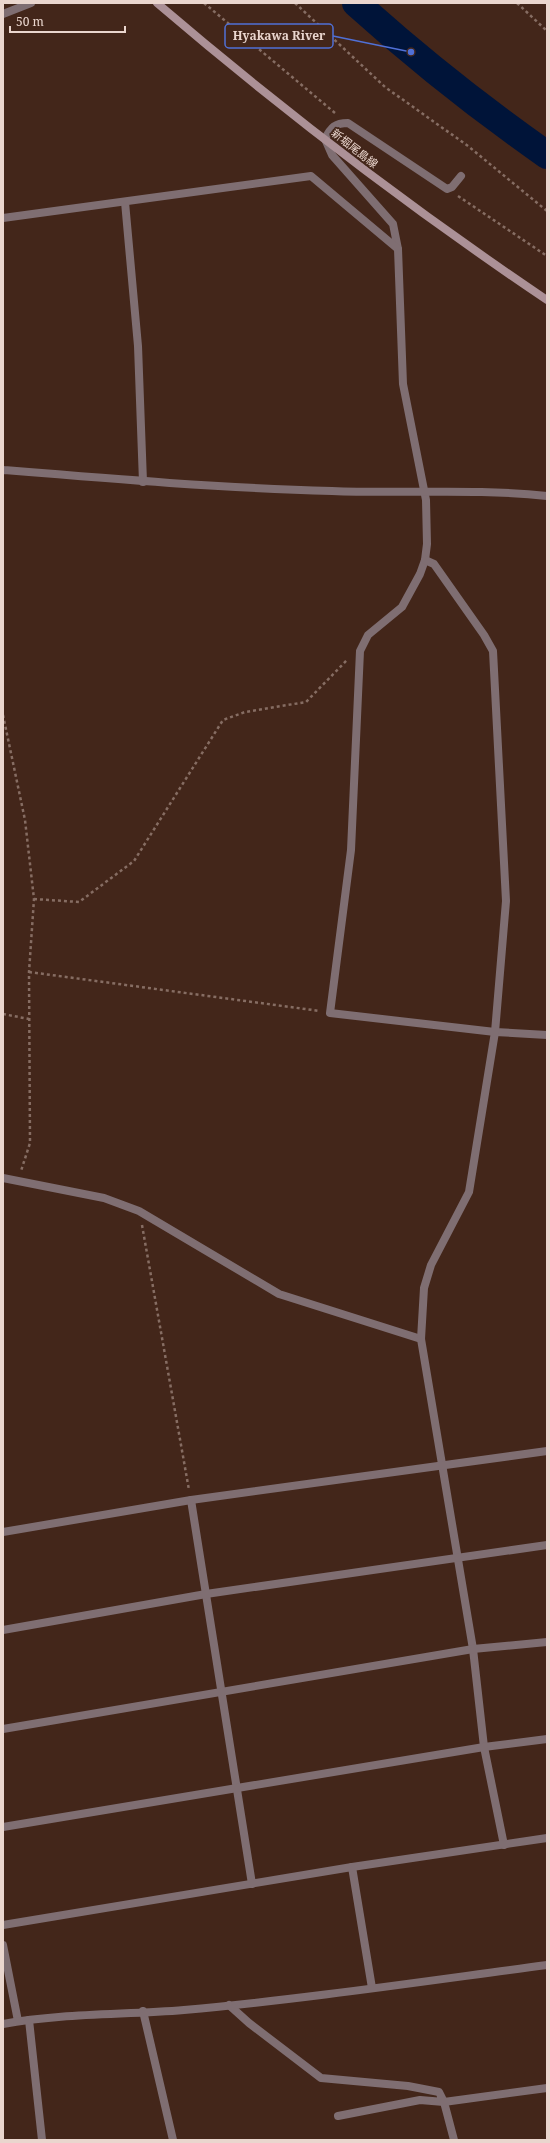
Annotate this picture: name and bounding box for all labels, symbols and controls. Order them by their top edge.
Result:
scale bar [10,8,125,34]
text: 50 m [16,13,44,30]
callout: Hyakawa River [225,24,333,48]
text: Hyakawa River [233,27,326,44]
street label: 新堀尾島線 [329,125,381,171]

